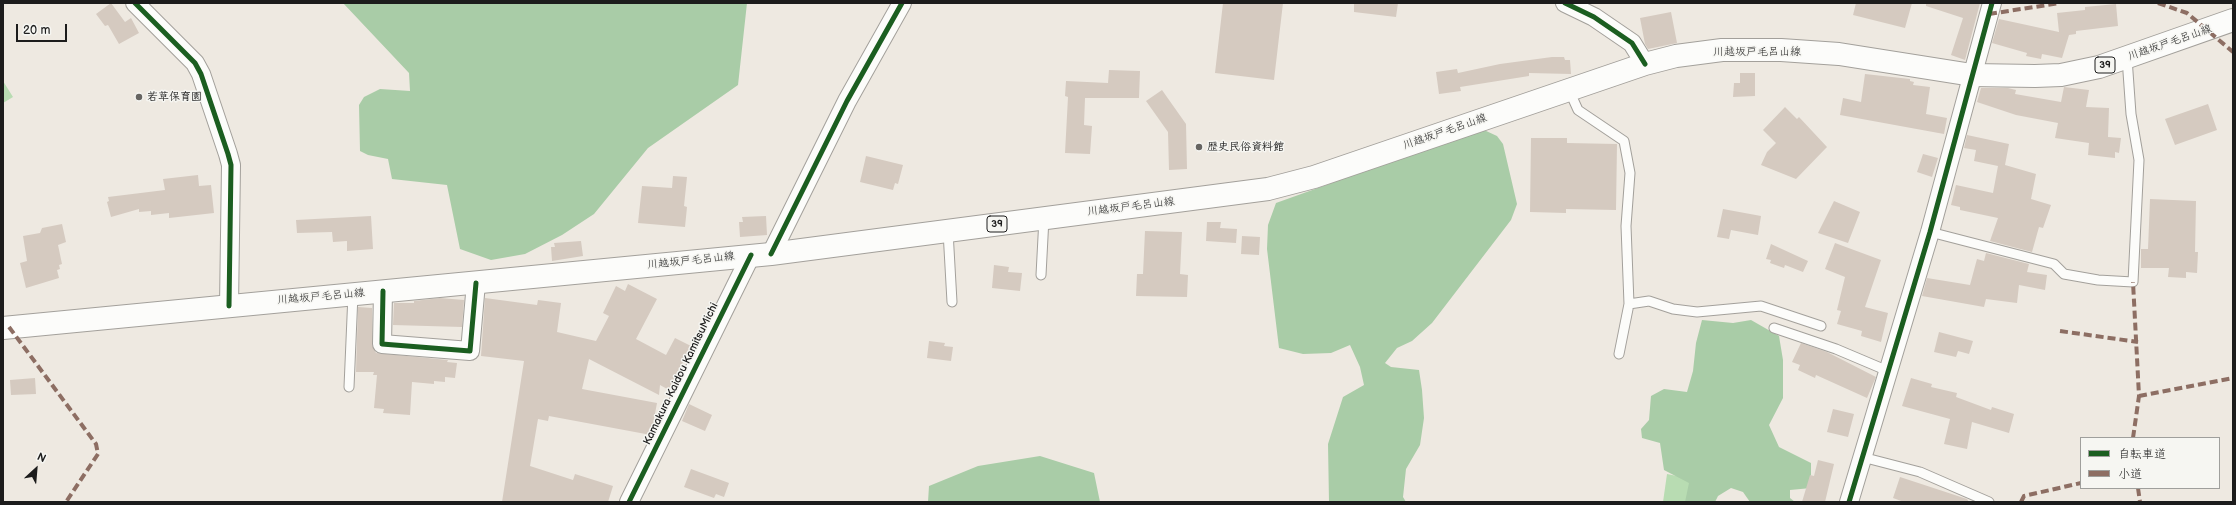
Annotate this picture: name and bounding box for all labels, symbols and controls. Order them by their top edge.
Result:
scale bar [18,16,69,42]
street label: 川越坂戸毛呂山線 [2126,22,2214,64]
text: 20 m [23,23,50,38]
street label: 川越坂戸毛呂山線 [1713,45,1801,59]
road number: 39 [2095,57,2115,73]
place label: 若草保育園 [147,90,202,104]
marker: 若草保育園 [134,92,144,102]
street label: 川越坂戸毛呂山線 [1401,111,1489,153]
place label: 歴史民俗資料館 [1207,140,1284,154]
marker: 歴史民俗資料館 [1194,142,1204,152]
street label: 川越坂戸毛呂山線 [1087,195,1175,219]
road number: 39 [987,216,1007,232]
street label: 川越坂戸毛呂山線 [647,250,735,272]
street label: 川越坂戸毛呂山線 [277,287,365,307]
street label: Kamakura Kaidou KamitsuMichi [641,301,721,447]
legend [2080,437,2220,489]
text: 自転車道 [2118,447,2166,462]
north arrow [16,449,56,489]
text: N [35,450,48,465]
text: 小道 [2118,467,2142,482]

